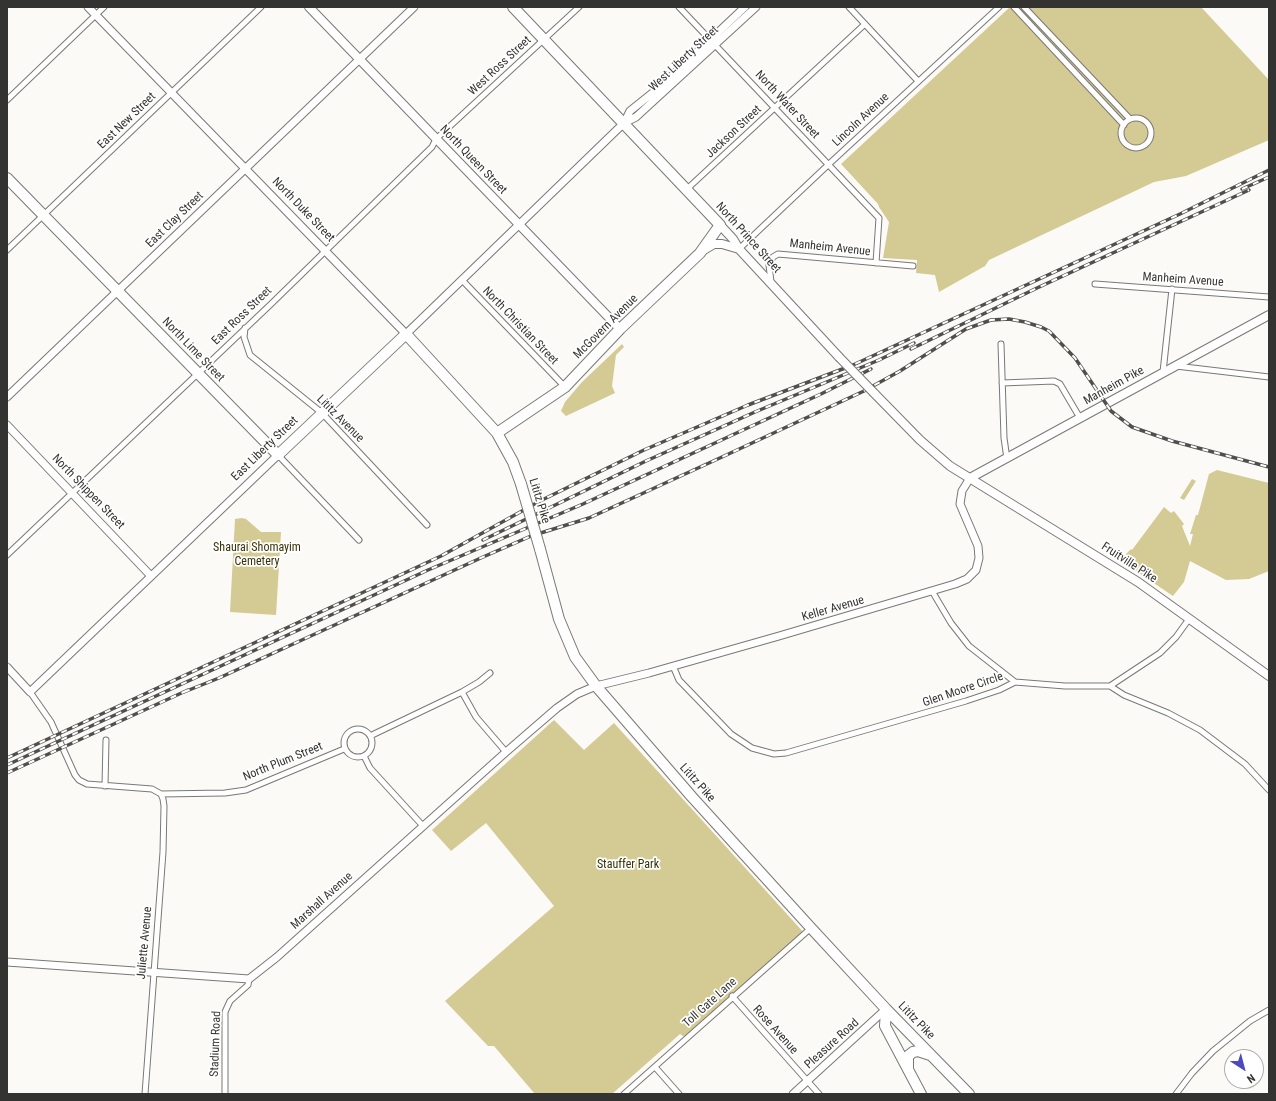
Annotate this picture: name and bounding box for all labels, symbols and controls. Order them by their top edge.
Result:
street label: West Liberty Street [646,23,722,95]
street label: West Ross Street [466,33,534,99]
street label: North Water Street [752,68,822,142]
street label: East New Street [95,90,159,152]
street label: Lincoln Avenue [830,90,892,150]
street label: Jackson Street [703,103,765,161]
street label: North Queen Street [436,122,510,198]
street label: North Duke Street [269,175,337,245]
street label: East Clay Street [143,189,207,251]
street label: North Prince Street [712,200,784,276]
street label: Manheim Avenue [789,237,871,259]
street label: Manheim Avenue [1142,270,1224,290]
street label: East Ross Street [209,284,275,348]
street label: North Christian Street [479,284,561,368]
street label: McGovern Avenue [571,292,641,362]
street label: North Lime Street [159,315,227,385]
street label: Manheim Pike [1081,363,1147,409]
street label: Lititz Avenue [313,392,367,446]
street label: East Liberty Street [229,414,301,484]
street label: North Shippen Street [49,452,127,532]
street label: Lititz Pike [525,477,553,525]
street label: Fruitville Pike [1098,540,1160,586]
park label: Shaurai Shomayim Cemetery [213,541,301,569]
street label: Keller Avenue [800,593,866,625]
street label: Glen Moore Circle [921,670,1005,710]
street label: North Plum Street [241,739,325,785]
street label: Lititz Pike [676,761,718,805]
park label: Stauffer Park [597,858,659,872]
street label: Marshall Avenue [288,869,356,933]
street label: Juliette Avenue [135,906,155,980]
street label: Toll Gate Lane [680,975,740,1031]
street label: Lititz Pike [895,999,937,1043]
street label: Rose Avenue [749,1003,801,1057]
street label: Stadium Road [208,1011,224,1077]
street label: Pleasure Road [802,1016,862,1072]
north arrow [1224,1049,1264,1089]
text: N [1244,1071,1257,1086]

